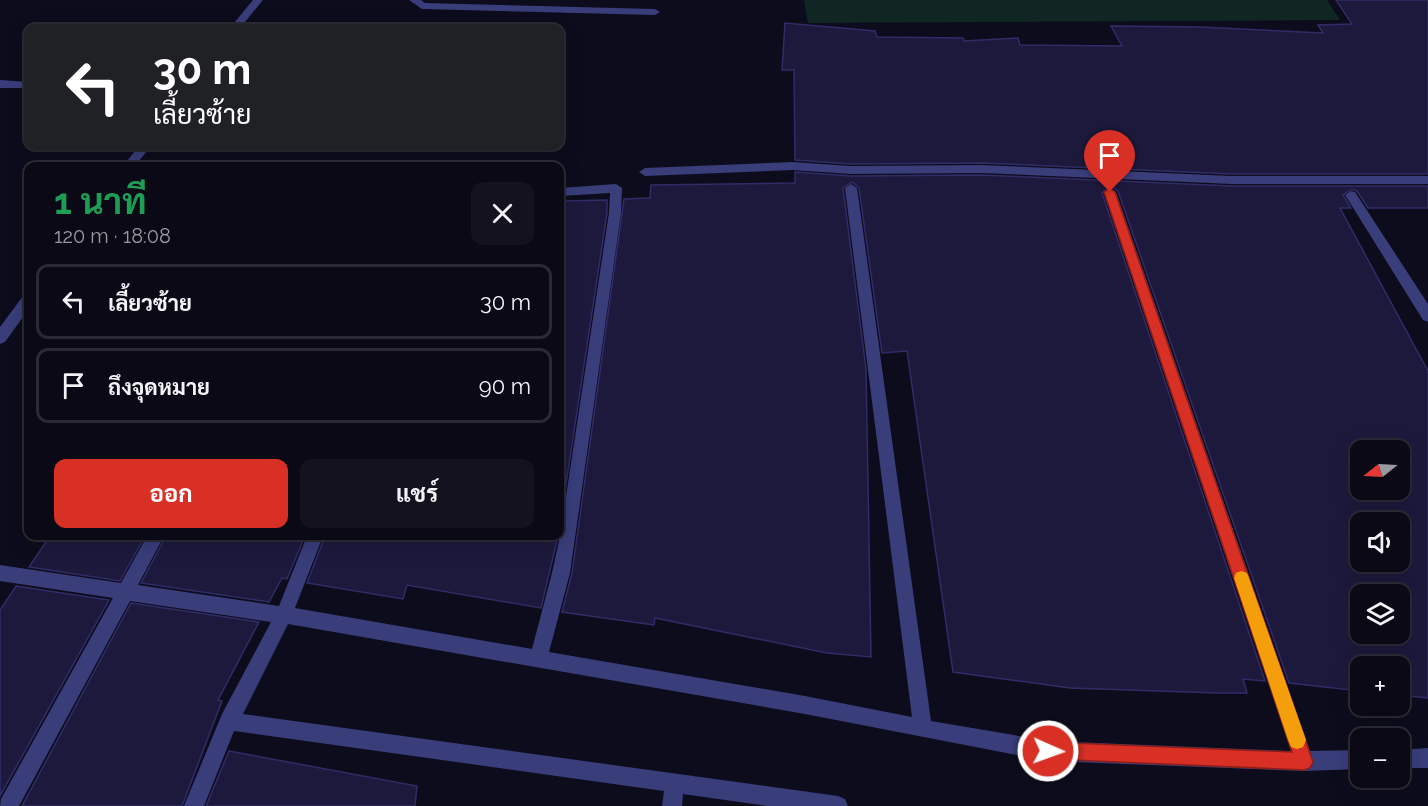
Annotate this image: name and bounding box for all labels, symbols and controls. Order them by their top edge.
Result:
text: 30 m [153,45,251,94]
icon: left [54,48,132,126]
text: เลี้ยวซ้าย [153,99,251,130]
pin [1084,130,1135,192]
icon: arrive [1093,139,1126,172]
text: 1 นาที [54,180,147,222]
button: close [471,182,534,245]
text: 120 m · 18:08 [54,224,171,248]
icon: left [57,285,90,318]
text: 30 m [480,289,531,315]
text: เลี้ยวซ้าย [108,290,192,316]
icon: arrive [57,369,90,402]
text: 90 m [479,373,531,399]
text: ถึงจุดหมาย [108,374,210,400]
north arrow [1350,440,1410,500]
map controls [1350,440,1410,788]
button: ออก [54,459,288,528]
button: แชร์ [300,459,534,528]
button: sound [1350,512,1410,572]
button: layers [1350,584,1410,644]
button: + [1350,656,1410,716]
position arrow [1016,719,1080,783]
button: − [1350,728,1410,788]

